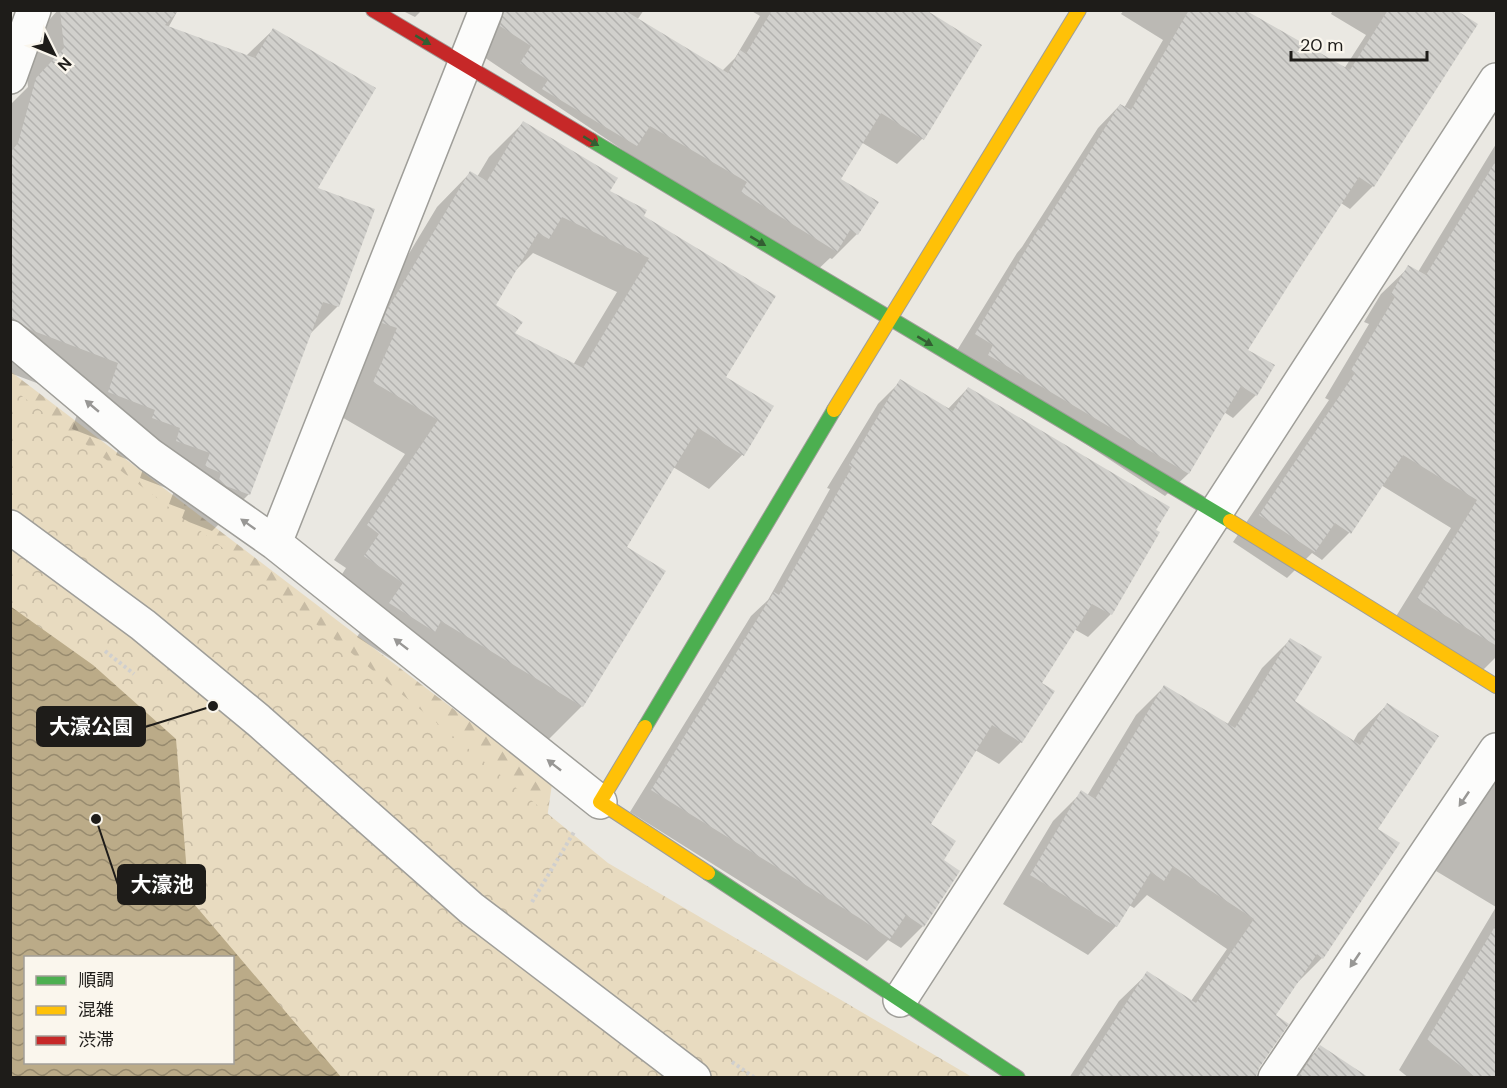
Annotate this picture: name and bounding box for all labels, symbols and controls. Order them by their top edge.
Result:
north arrow [24,24,84,84]
scale bar [1291,24,1428,62]
text: 20 m [1300,33,1343,57]
one-way arrow [415,35,431,46]
text: N [53,52,76,75]
one-way arrow [583,135,599,146]
one-way arrow [750,235,766,246]
one-way arrow [917,335,933,346]
one-way arrow [85,400,100,413]
one-way arrow [240,518,256,530]
one-way arrow [394,638,409,650]
callout: 大濠公園 [37,707,145,746]
text: 大濠公園 [49,713,133,741]
one-way arrow [546,759,562,772]
one-way arrow [1458,790,1470,806]
callout: 大濠池 [118,865,205,904]
text: 大濠池 [131,871,194,899]
one-way arrow [1349,952,1360,968]
legend [24,956,234,1064]
text: 順調 [78,968,114,992]
text: 混雑 [78,998,114,1022]
text: 渋滞 [78,1028,114,1052]

